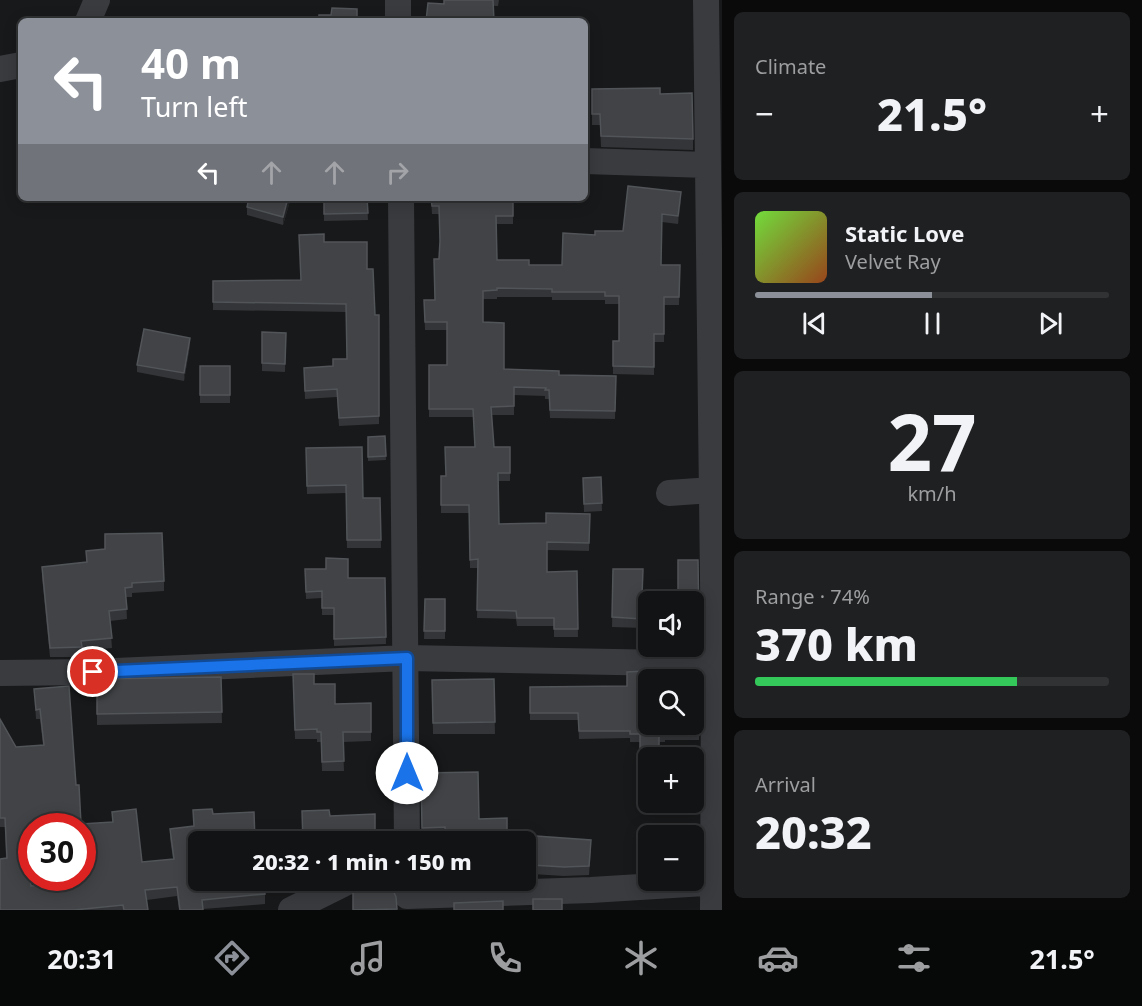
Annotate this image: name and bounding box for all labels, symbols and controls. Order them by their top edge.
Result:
text: 40 m [141,34,241,91]
icon: left [42,42,120,120]
text: Climate [755,53,826,80]
text: 21.5° [877,83,987,144]
text: Turn left [141,88,247,125]
text: − [755,91,774,136]
text: + [1090,91,1109,136]
icon: left [192,156,225,189]
icon: ahead [255,156,288,189]
icon: ahead [318,156,351,189]
icon: right [381,156,414,189]
text: Static Love [845,218,964,248]
text: Velvet Ray [845,248,941,275]
icon: previous [798,307,831,340]
icon: pause [916,307,949,340]
icon: next [1034,307,1067,340]
text: 27 [887,388,977,494]
text: km/h [907,480,957,507]
text: Range · 74% [755,583,870,610]
map controls [638,591,704,891]
button: sound [638,591,704,657]
text: 370 km [755,613,918,674]
pin [67,646,118,697]
icon: arrive [76,655,109,688]
button: search [638,669,704,735]
position arrow [375,741,439,805]
button: + [638,747,704,813]
text: Arrival [755,771,816,798]
text: 20:32 [755,801,872,862]
speed limit sign: 30 [18,813,96,891]
button: − [638,825,704,891]
text: 20:32 · 1 min · 150 m [252,846,472,876]
icon: directions [211,937,253,979]
icon: music [347,937,389,979]
icon: phone [484,937,526,979]
icon: climate [620,937,662,979]
icon: car [757,937,799,979]
icon: filters [893,937,935,979]
text: 20:31 [47,940,117,977]
text: 21.5° [1029,940,1095,977]

